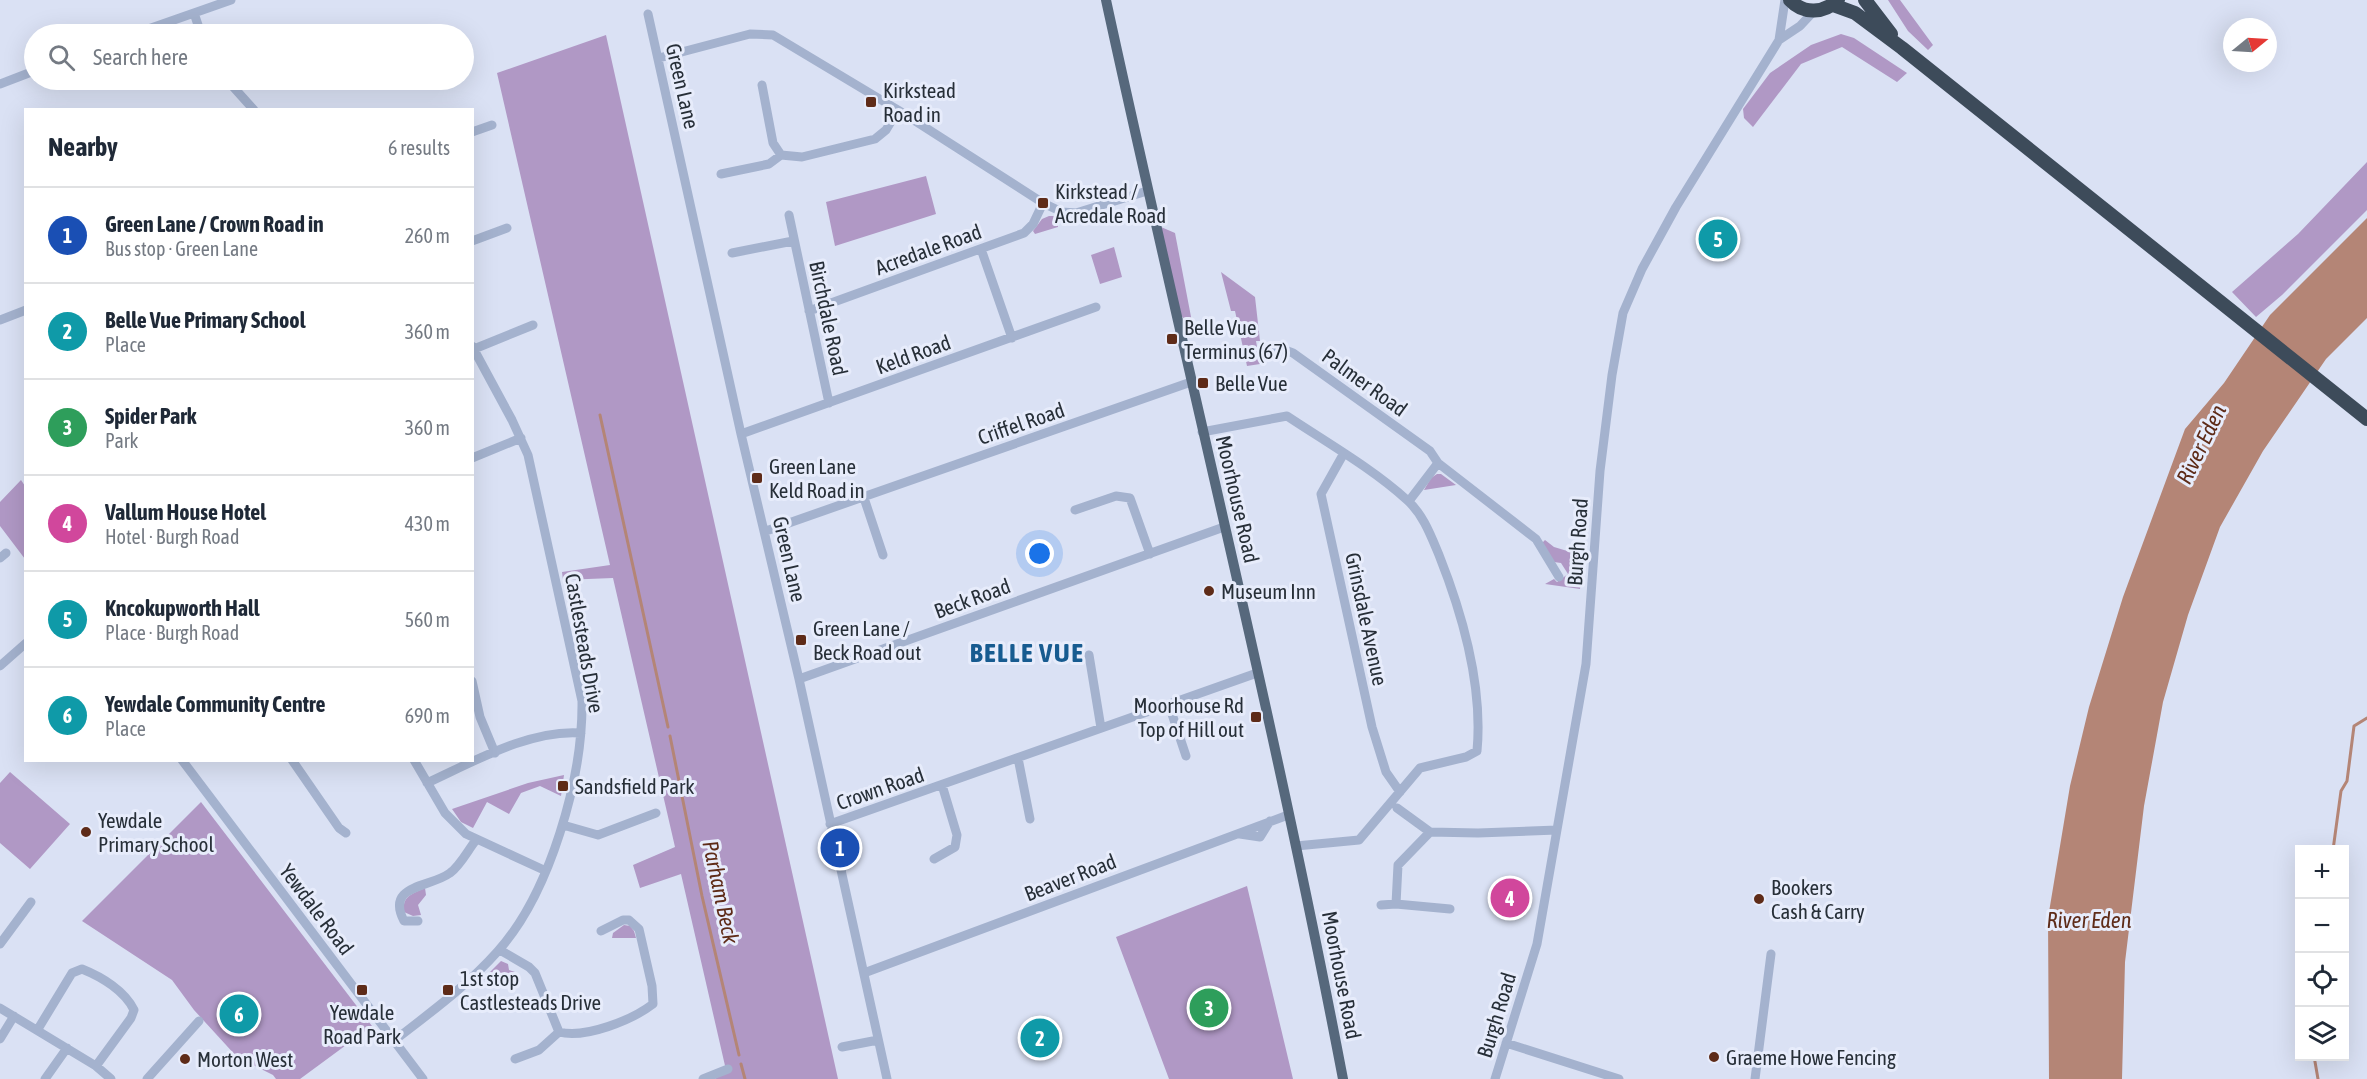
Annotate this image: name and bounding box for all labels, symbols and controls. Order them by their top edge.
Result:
north arrow [2223,18,2277,72]
search box [24,24,474,90]
icon: search [45,41,78,74]
street label: Green Lane [662,41,704,131]
text: Search here [93,44,188,70]
place label: Kirkstead Road in [883,78,956,126]
marker: Kirkstead Road in [864,95,878,109]
text: Nearby [48,132,118,162]
text: 6 results [388,136,450,159]
place label: Kirkstead / Acredale Road [1055,179,1166,227]
marker: Kirkstead / Acredale Road [1036,196,1050,210]
text: Green Lane / Crown Road in [105,211,324,237]
pin: 5 [1698,216,1738,262]
street label: Acredale Road [872,219,984,279]
text: 1 [63,224,72,247]
text: 260 m [405,224,450,247]
text: Bus stop · Green Lane [105,237,258,260]
street label: Birchdale Road [805,259,853,377]
text: Belle Vue Primary School [105,307,305,333]
place label: Belle Vue Terminus (67) [1184,315,1288,363]
text: 2 [63,320,72,343]
text: 360 m [405,320,450,343]
street label: Keld Road [872,329,954,379]
marker: Belle Vue Terminus (67) [1165,332,1179,346]
text: Place [105,333,146,356]
street label: Palmer Road [1318,343,1412,421]
place label: Belle Vue [1215,371,1287,395]
marker: Belle Vue [1196,376,1210,390]
street label: Criffel Road [975,397,1067,449]
water label: River Eden [2171,400,2231,488]
text: Spider Park [105,403,196,429]
text: 3 [63,416,72,439]
text: 360 m [405,416,450,439]
text: Park [105,429,138,452]
street label: Moorhouse Road [1212,433,1264,565]
place label: Green Lane Keld Road in [769,454,865,502]
marker: Green Lane Keld Road in [750,471,764,485]
street label: Burgh Road [1562,497,1592,587]
text: Vallum House Hotel [105,499,266,525]
text: 4 [63,512,72,535]
text: 430 m [405,512,450,535]
street label: Green Lane [769,514,811,604]
text: Hotel · Burgh Road [105,525,239,548]
your location [1025,539,1054,568]
street label: Grinsdale Avenue [1341,550,1393,688]
street label: Castlesteads Drive [561,571,609,715]
street label: Beck Road [931,573,1013,623]
place label: Museum Inn [1221,579,1316,603]
marker: Museum Inn [1202,584,1216,598]
text: Kncokupworth Hall [105,595,260,621]
text: 5 [63,608,72,631]
text: 560 m [405,608,450,631]
place label: Green Lane / Beck Road out [813,616,921,664]
text: Place · Burgh Road [105,621,239,644]
marker: Green Lane / Beck Road out [794,633,808,647]
district label: BELLE VUE [970,637,1084,668]
text: Yewdale Community Centre [105,691,326,717]
place label: Moorhouse Rd Top of Hill out [1134,693,1244,741]
text: 6 [63,704,72,727]
text: 690 m [405,704,450,727]
marker: Moorhouse Rd Top of Hill out [1249,710,1263,724]
text: Place [105,717,146,740]
street label: Crown Road [833,762,927,814]
place label: Sandsfield Park [575,774,695,798]
marker: Sandsfield Park [556,779,570,793]
place label: Yewdale Primary School [98,808,214,856]
marker: Yewdale Primary School [79,825,93,839]
pin: 1 [820,826,860,870]
water label: Parham Beck [697,838,745,946]
map controls [2295,845,2349,1061]
button: + [2295,845,2349,899]
street label: Beaver Road [1021,849,1119,905]
street label: Yewdale Road [275,859,359,959]
place label: Bookers Cash & Carry [1771,875,1865,923]
pin: 4 [1490,876,1530,920]
marker: Bookers Cash & Carry [1752,892,1766,906]
button: − [2295,899,2349,953]
water label: River Eden [2047,907,2132,933]
street label: Moorhouse Road [1318,909,1366,1041]
button: locate [2295,953,2349,1007]
place label: 1st stop Castlesteads Drive [460,966,601,1014]
street label: Burgh Road [1472,969,1520,1061]
marker: Yewdale Road Park [355,983,369,997]
marker: 1st stop Castlesteads Drive [441,983,455,997]
pin: 3 [1190,986,1228,1030]
pin: 6 [220,992,258,1036]
place label: Yewdale Road Park [323,1000,401,1048]
button: layers [2295,1007,2349,1061]
pin: 2 [1020,1016,1060,1060]
place label: Graeme Howe Fencing [1726,1045,1896,1069]
place label: Morton West [197,1047,293,1071]
marker: Graeme Howe Fencing [1707,1050,1721,1064]
marker: Morton West [178,1052,192,1066]

